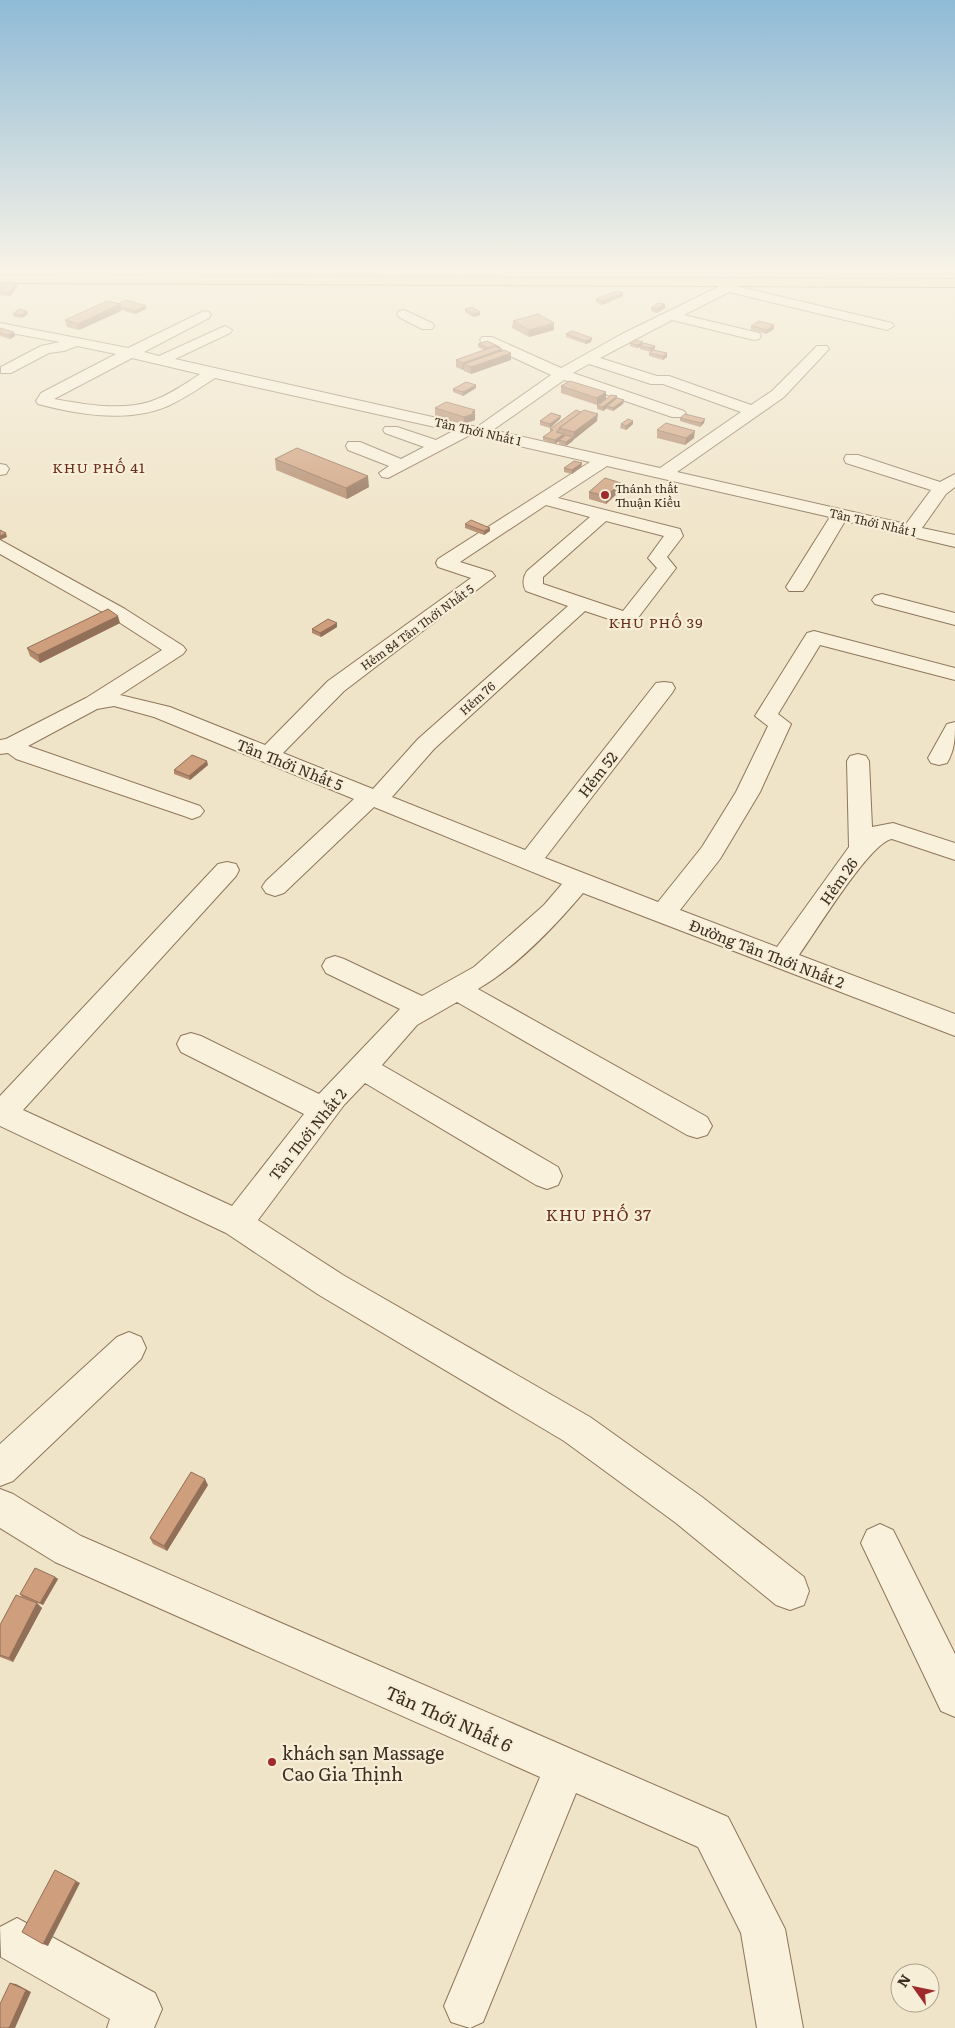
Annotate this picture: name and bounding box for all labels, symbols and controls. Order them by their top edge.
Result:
street label: Tân Thới Nhất 1 [432,412,524,450]
district label: KHU PHỐ 41 [52,457,146,477]
place label: Thánh thất Thuận Kiều [615,479,681,511]
marker: Thánh thất Thuận Kiều [599,489,611,501]
street label: Tân Thới Nhất 1 [827,503,919,541]
street label: Hẻm 84 Tân Thới Nhất 5 [357,580,477,674]
district label: KHU PHỐ 39 [609,612,703,632]
street label: Hẻm 76 [455,677,499,719]
street label: Tân Thới Nhất 5 [233,732,347,796]
street label: Hẻm 52 [572,746,623,802]
street label: Hẻm 26 [813,853,863,909]
street label: Đường Tân Thới Nhất 2 [686,913,848,993]
street label: Tân Thới Nhất 2 [262,1083,352,1185]
district label: KHU PHỐ 37 [546,1202,652,1226]
street label: Tân Thới Nhất 6 [381,1678,517,1758]
place label: khách sạn Massage Cao Gia Thịnh [282,1739,444,1787]
marker: khách sạn Massage Cao Gia Thịnh [266,1756,278,1768]
north arrow [890,1963,940,2013]
text: N [892,1970,915,1991]

